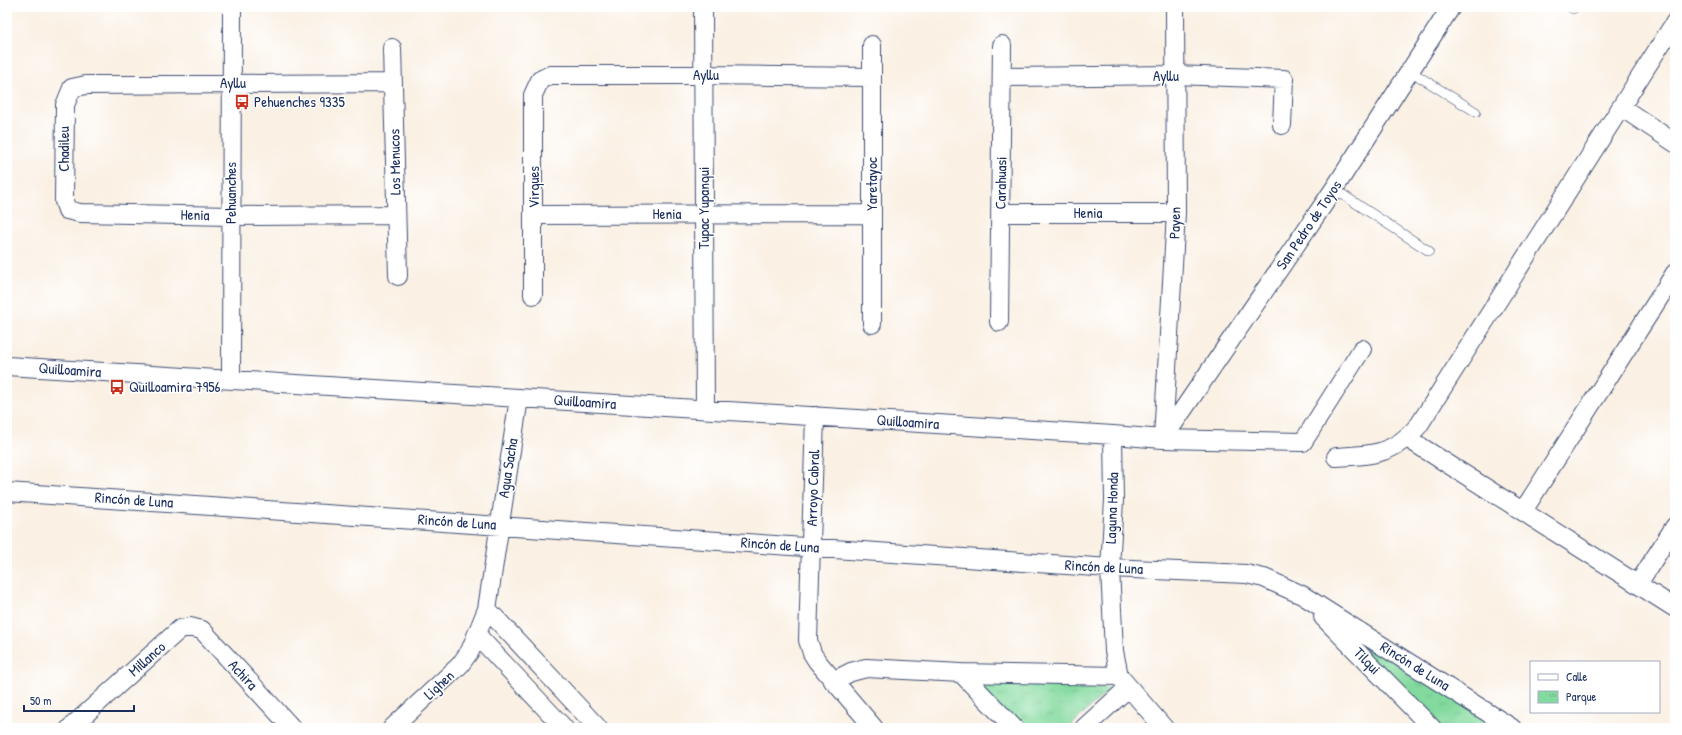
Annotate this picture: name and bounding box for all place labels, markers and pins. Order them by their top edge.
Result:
place label: Pehuenches 9335 [254,91,345,112]
bus stop icon: Pehuenches 9335 [233,93,251,111]
place label: Quilloamira 7956 [129,376,221,397]
bus stop icon: Quilloamira 7956 [108,378,126,396]

